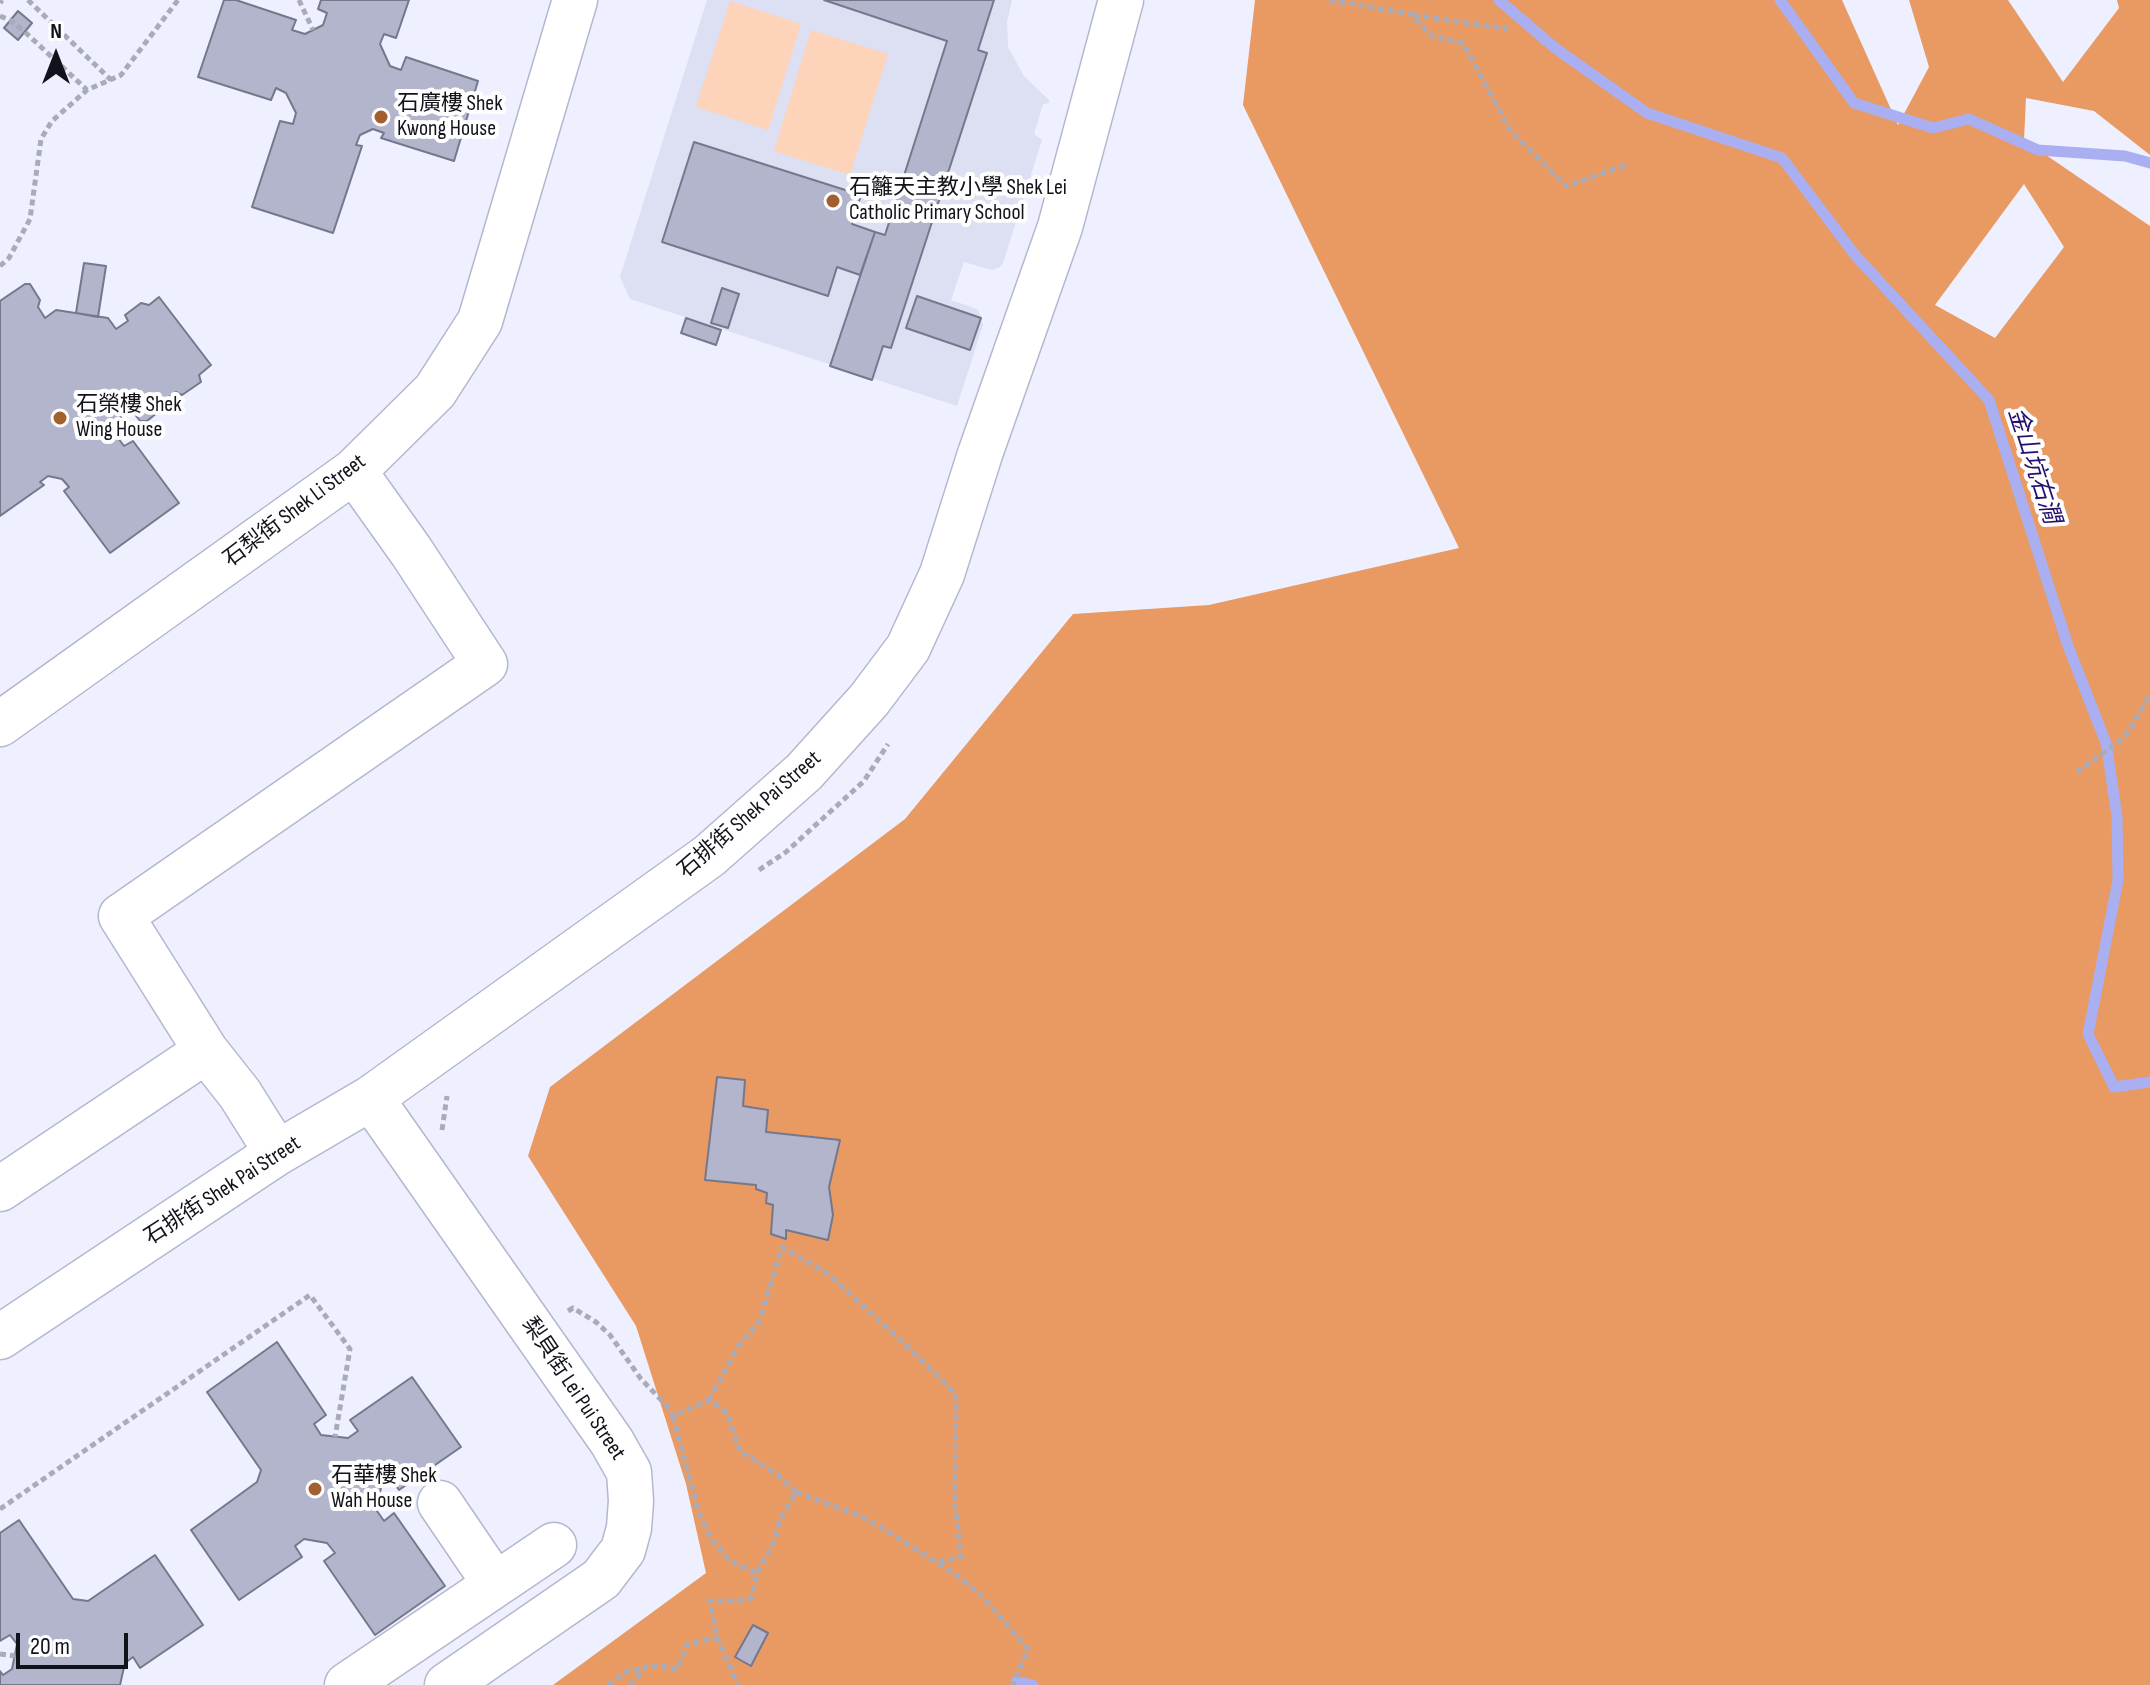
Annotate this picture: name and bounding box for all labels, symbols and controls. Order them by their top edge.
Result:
north arrow [16,16,96,96]
text: N [50,18,62,45]
place label: 石廣樓 Shek Kwong House [397,91,503,142]
marker: 石廣樓 Shek Kwong House [372,108,390,126]
place label: 石籬天主教小學 Shek Lei Catholic Primary School [849,175,1067,226]
marker: 石籬天主教小學 Shek Lei Catholic Primary School [824,192,842,210]
place label: 石榮樓 Shek Wing House [76,392,182,444]
water label: 金山坑右澗 [2001,404,2065,528]
marker: 石榮樓 Shek Wing House [51,409,69,427]
street label: 石梨街 Shek Li Street [219,449,371,573]
street label: 石排街 Shek Pai Street [673,746,827,884]
street label: 石排街 Shek Pai Street [140,1131,306,1251]
street label: 梨貝街 Lei Pui Street [516,1313,630,1465]
place label: 石華樓 Shek Wah House [331,1463,437,1514]
marker: 石華樓 Shek Wah House [306,1480,324,1498]
scale bar [20,1617,132,1667]
text: 20 m [30,1632,70,1661]

